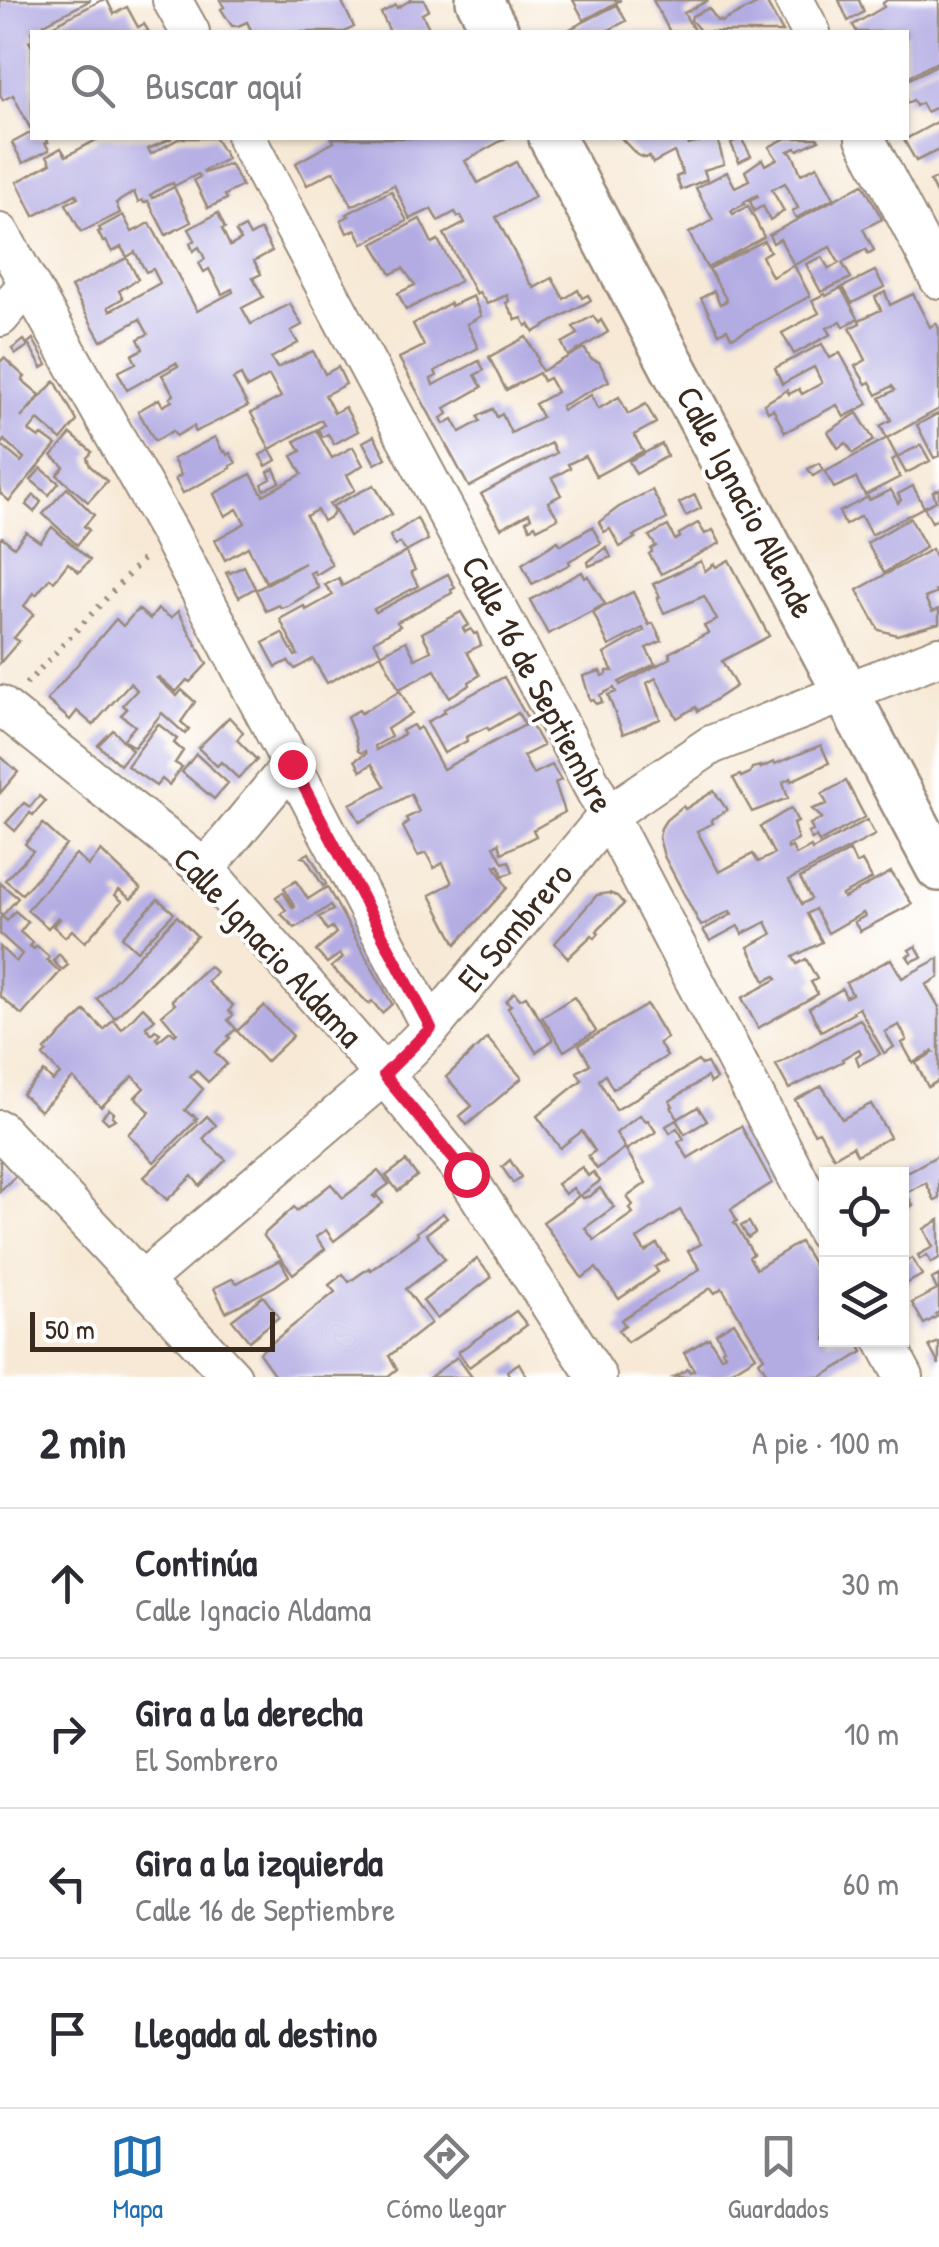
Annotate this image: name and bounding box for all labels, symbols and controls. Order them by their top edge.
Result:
search box [30,30,909,140]
icon: search [65,58,120,113]
text: Buscar aquí [145,59,303,111]
street label: Calle Ignacio Allende [666,378,827,626]
street label: Calle 16 de Septiembre [451,547,626,821]
route end [270,742,316,788]
street label: Calle Ignacio Aldama [163,836,374,1057]
street label: El Sombrero [446,852,583,1002]
route start [444,1152,490,1198]
map controls [819,1167,909,1347]
button: locate [819,1167,909,1257]
button: layers [819,1257,909,1347]
scale bar [30,1307,275,1352]
text: 50 m [45,1310,95,1348]
text: 2 min [40,1414,126,1471]
text: A pie · 100 m [752,1421,899,1464]
text: Continúa [135,1536,257,1588]
icon: ahead [40,1556,95,1611]
text: 30 m [841,1562,899,1605]
text: Calle Ignacio Aldama [135,1588,371,1631]
text: Gira a la derecha [135,1686,363,1738]
icon: right [40,1706,95,1761]
text: 10 m [844,1712,899,1755]
text: El Sombrero [135,1738,278,1781]
text: Gira a la izquierda [135,1836,383,1888]
icon: left [40,1856,95,1911]
text: 60 m [843,1862,899,1905]
text: Calle 16 de Septiembre [135,1888,395,1931]
icon: arrive [40,2006,95,2061]
text: Llegada al destino [135,2007,377,2059]
tab: Mapa [110,2129,165,2227]
tab: Cómo llegar [386,2129,507,2227]
tab: Guardados [727,2129,829,2227]

